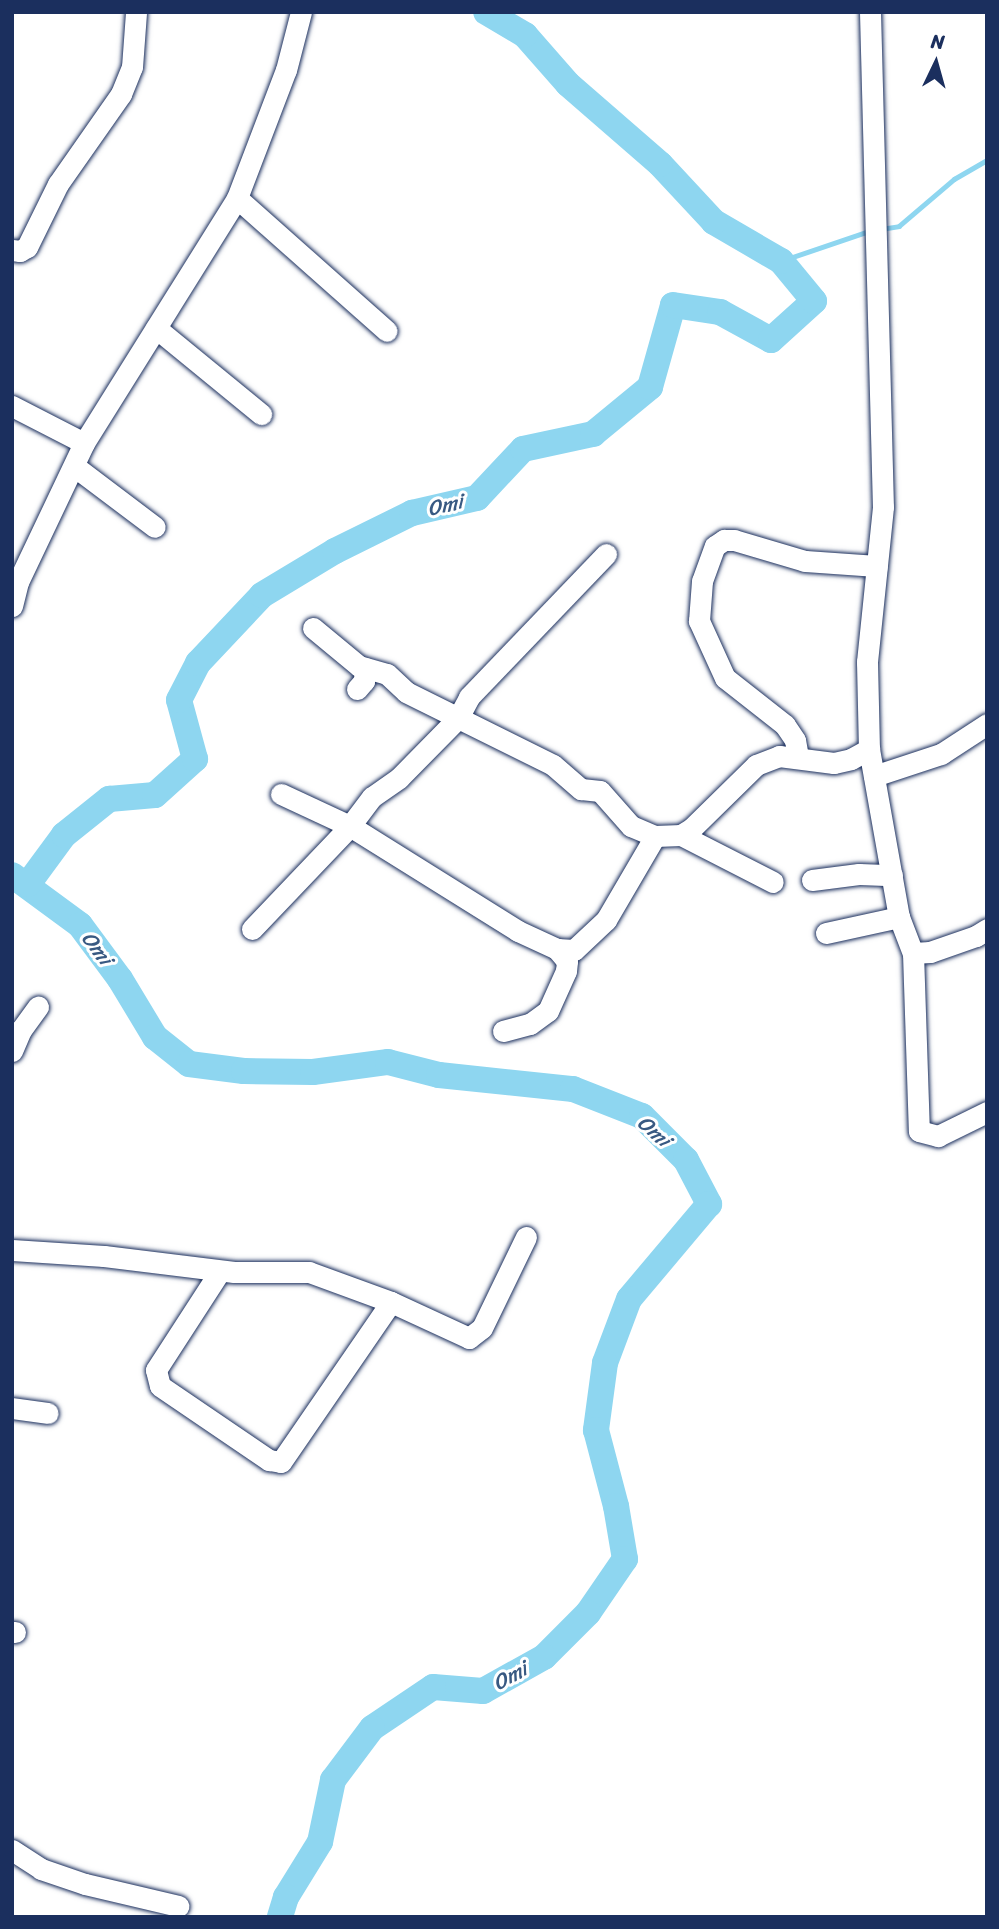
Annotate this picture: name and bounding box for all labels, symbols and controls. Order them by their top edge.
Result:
text: N [930,25,946,59]
north arrow [901,28,971,98]
water label: Omi [425,489,465,521]
water label: Omi [76,926,118,970]
water label: Omi [632,1110,676,1152]
water label: Omi [488,1656,532,1696]

